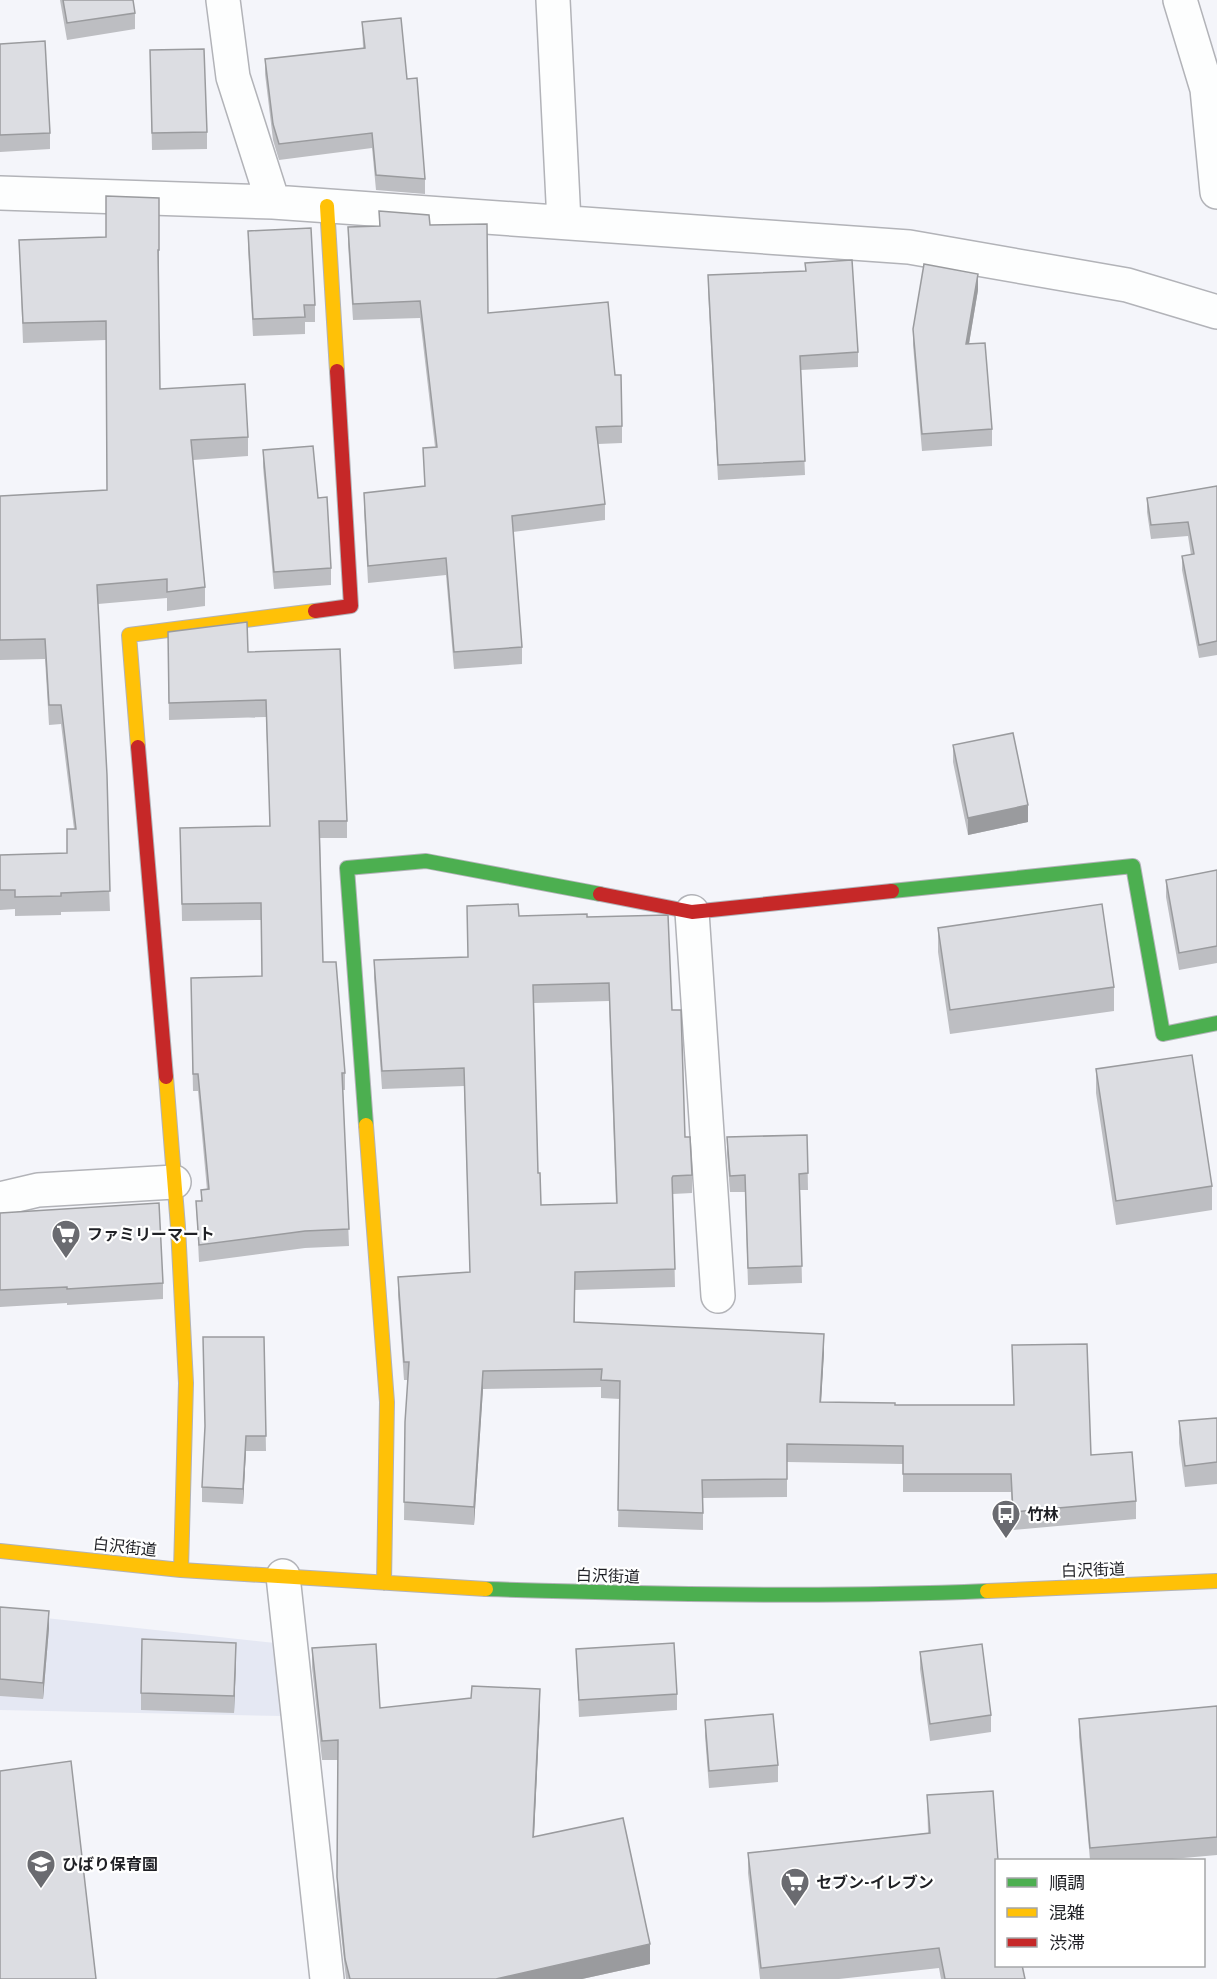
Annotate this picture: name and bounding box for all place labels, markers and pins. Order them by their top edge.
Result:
supermarket icon: ファミリーマート [50,1218,82,1260]
place label: ファミリーマート [87,1225,215,1244]
bus stop icon: 竹林 [990,1498,1022,1540]
place label: 竹林 [1027,1505,1059,1524]
school or university icon: ひばり保育園 [25,1848,57,1890]
place label: ひばり保育園 [62,1855,158,1874]
supermarket icon: セブン-イレブン [779,1866,811,1908]
place label: セブン-イレブン [816,1873,934,1892]

